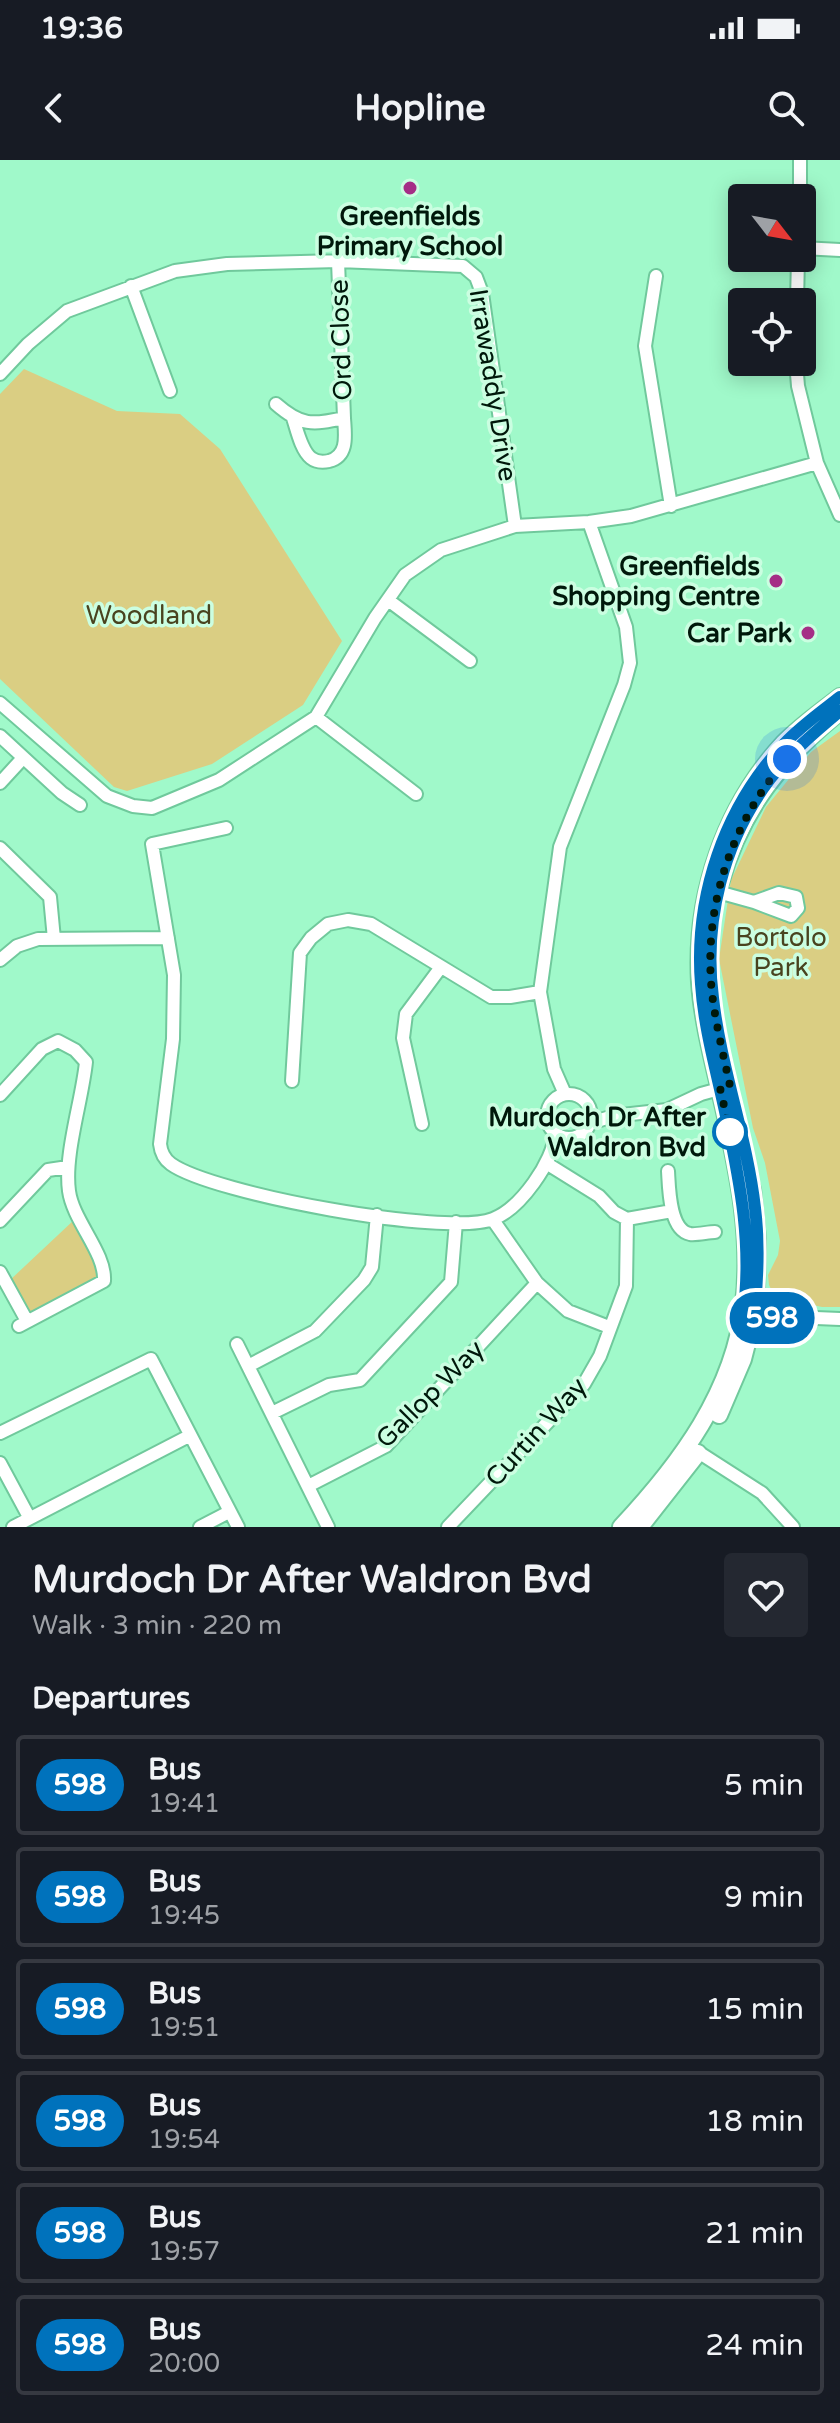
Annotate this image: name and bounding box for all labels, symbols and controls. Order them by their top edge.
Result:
text: 19:36 [40,10,123,47]
icon: back [32,86,76,130]
icon: search [764,86,808,130]
text: Hopline [354,87,486,130]
marker: Greenfields Primary School [401,179,419,197]
north arrow [728,184,816,272]
map controls [728,184,816,376]
place label: Greenfields Primary School [317,201,503,262]
street label: Ord Close [323,279,359,401]
street label: Irrawaddy Drive [463,287,523,483]
button: locate [728,288,816,376]
place label: Greenfields Shopping Centre [552,551,760,612]
marker: Greenfields Shopping Centre [767,572,785,590]
park label: Woodland [86,600,212,631]
place label: Car Park [687,618,792,649]
marker: Car Park [799,624,817,642]
your location [767,739,807,779]
park label: Bortolo Park [735,922,827,983]
place label: Murdoch Dr After Waldron Bvd [488,1102,707,1163]
marker: Murdoch Dr After Waldron Bvd [713,1115,747,1149]
line badge: 598 [726,1292,818,1344]
text: 598 [746,1301,798,1335]
street label: Gallop Way [370,1334,490,1454]
street label: Curtin Way [479,1371,593,1493]
button: heart [724,1553,808,1637]
text: Murdoch Dr After Waldron Bvd [32,1557,592,1603]
text: Walk · 3 min · 220 m [32,1610,282,1641]
text: Departures [32,1680,190,1717]
text: Bus [148,1751,201,1788]
text: 5 min [724,1767,804,1804]
text: 598 [54,1768,106,1802]
text: 19:41 [148,1788,220,1819]
text: Bus [148,1863,201,1900]
text: 9 min [724,1879,804,1916]
text: 598 [54,1880,106,1914]
text: 19:45 [148,1900,220,1931]
text: Bus [148,1975,201,2012]
text: 15 min [705,1991,804,2028]
text: 598 [54,1992,106,2026]
text: 19:51 [148,2012,220,2043]
text: Bus [148,2087,201,2124]
text: 18 min [705,2103,804,2140]
text: 598 [54,2104,106,2138]
text: 19:54 [148,2124,220,2155]
text: Bus [148,2199,201,2236]
text: 21 min [705,2215,804,2252]
text: 598 [54,2216,106,2250]
text: 19:57 [148,2236,220,2267]
text: Bus [148,2311,201,2348]
text: 24 min [705,2327,804,2364]
text: 598 [54,2328,106,2362]
text: 20:00 [148,2348,220,2379]

